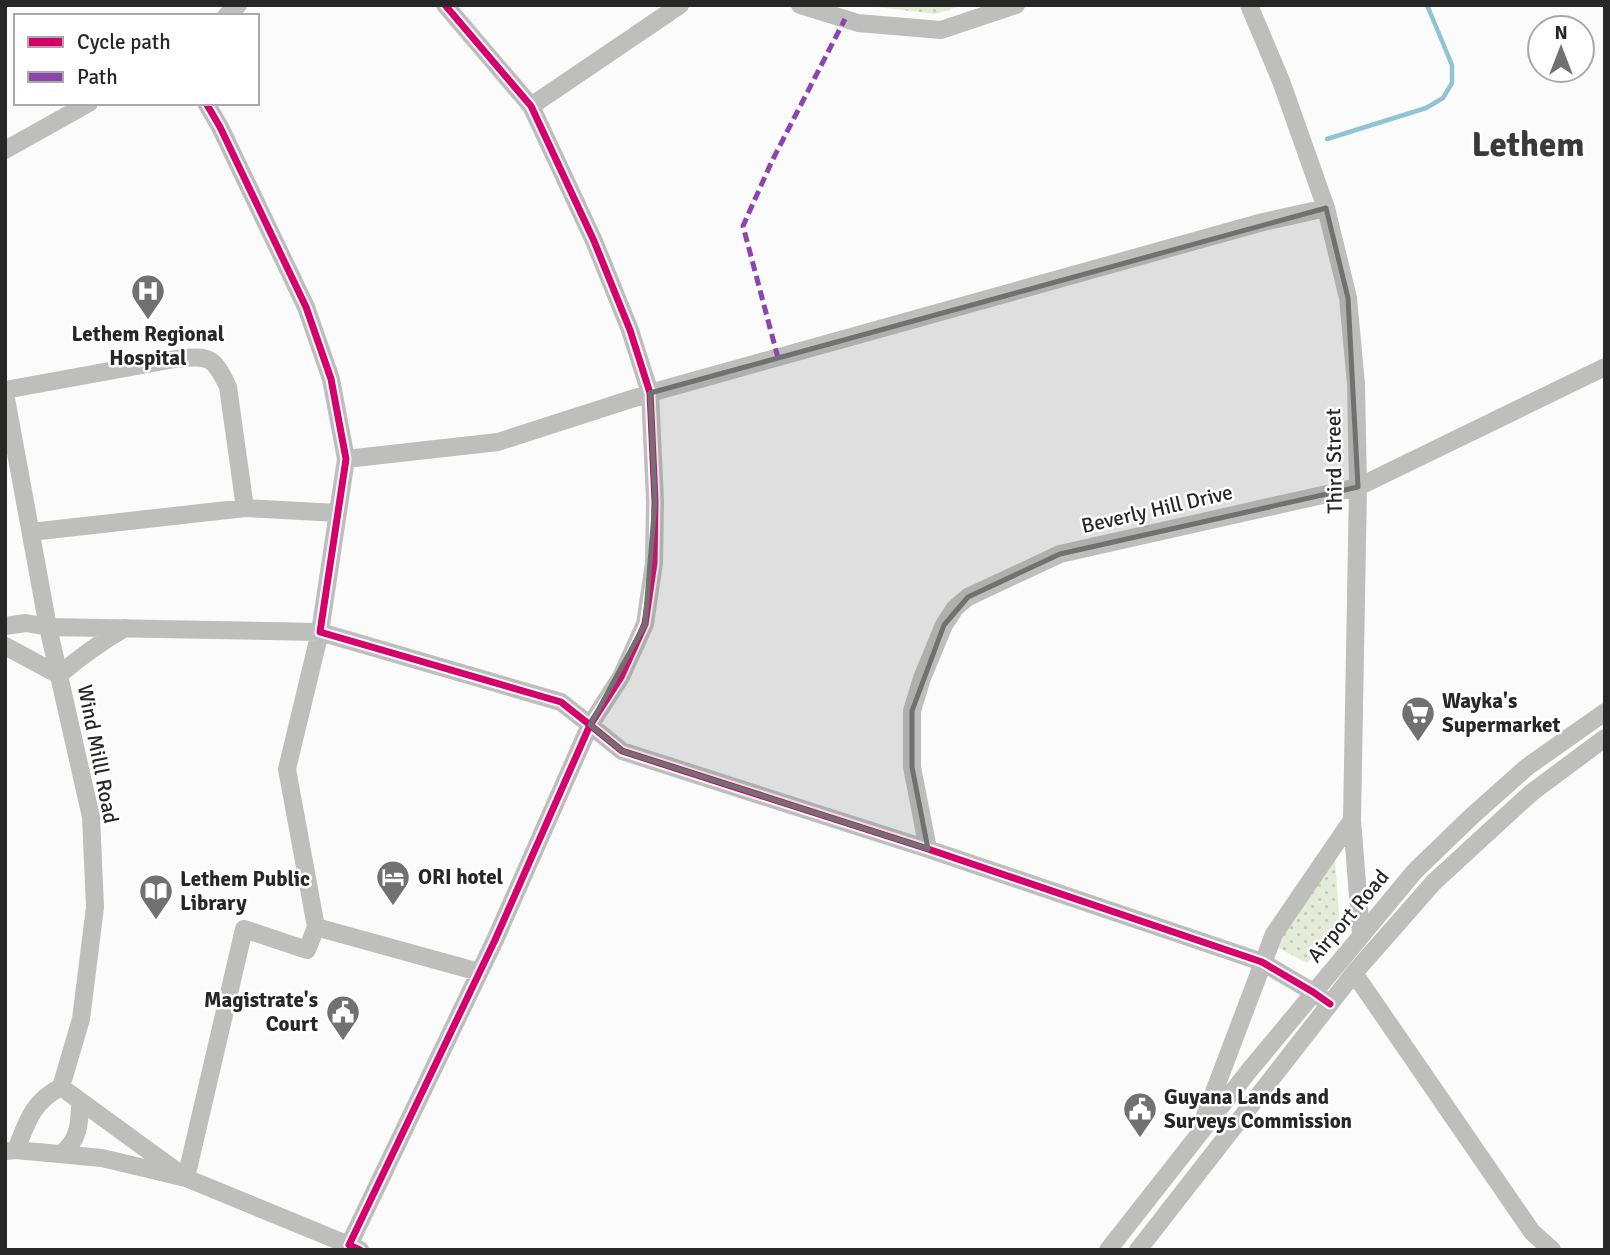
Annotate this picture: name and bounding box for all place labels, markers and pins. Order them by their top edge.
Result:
hospital icon: Lethem Regional Hospital [129,272,167,321]
place label: Lethem Regional Hospital [72,321,225,371]
place label: Wayka's Supermarket [1442,688,1560,738]
supermarket icon: Wayka's Supermarket [1399,694,1437,743]
hotel icon: ORI hotel [374,858,412,907]
place label: ORI hotel [418,864,504,890]
place label: Lethem Public Library [180,866,310,916]
library icon: Lethem Public Library [137,872,175,921]
place label: Magistrate's Court [204,987,318,1037]
public building icon: Magistrate's Court [324,993,362,1042]
place label: Guyana Lands and Surveys Commission [1164,1084,1352,1134]
public building icon: Guyana Lands and Surveys Commission [1121,1090,1159,1139]

